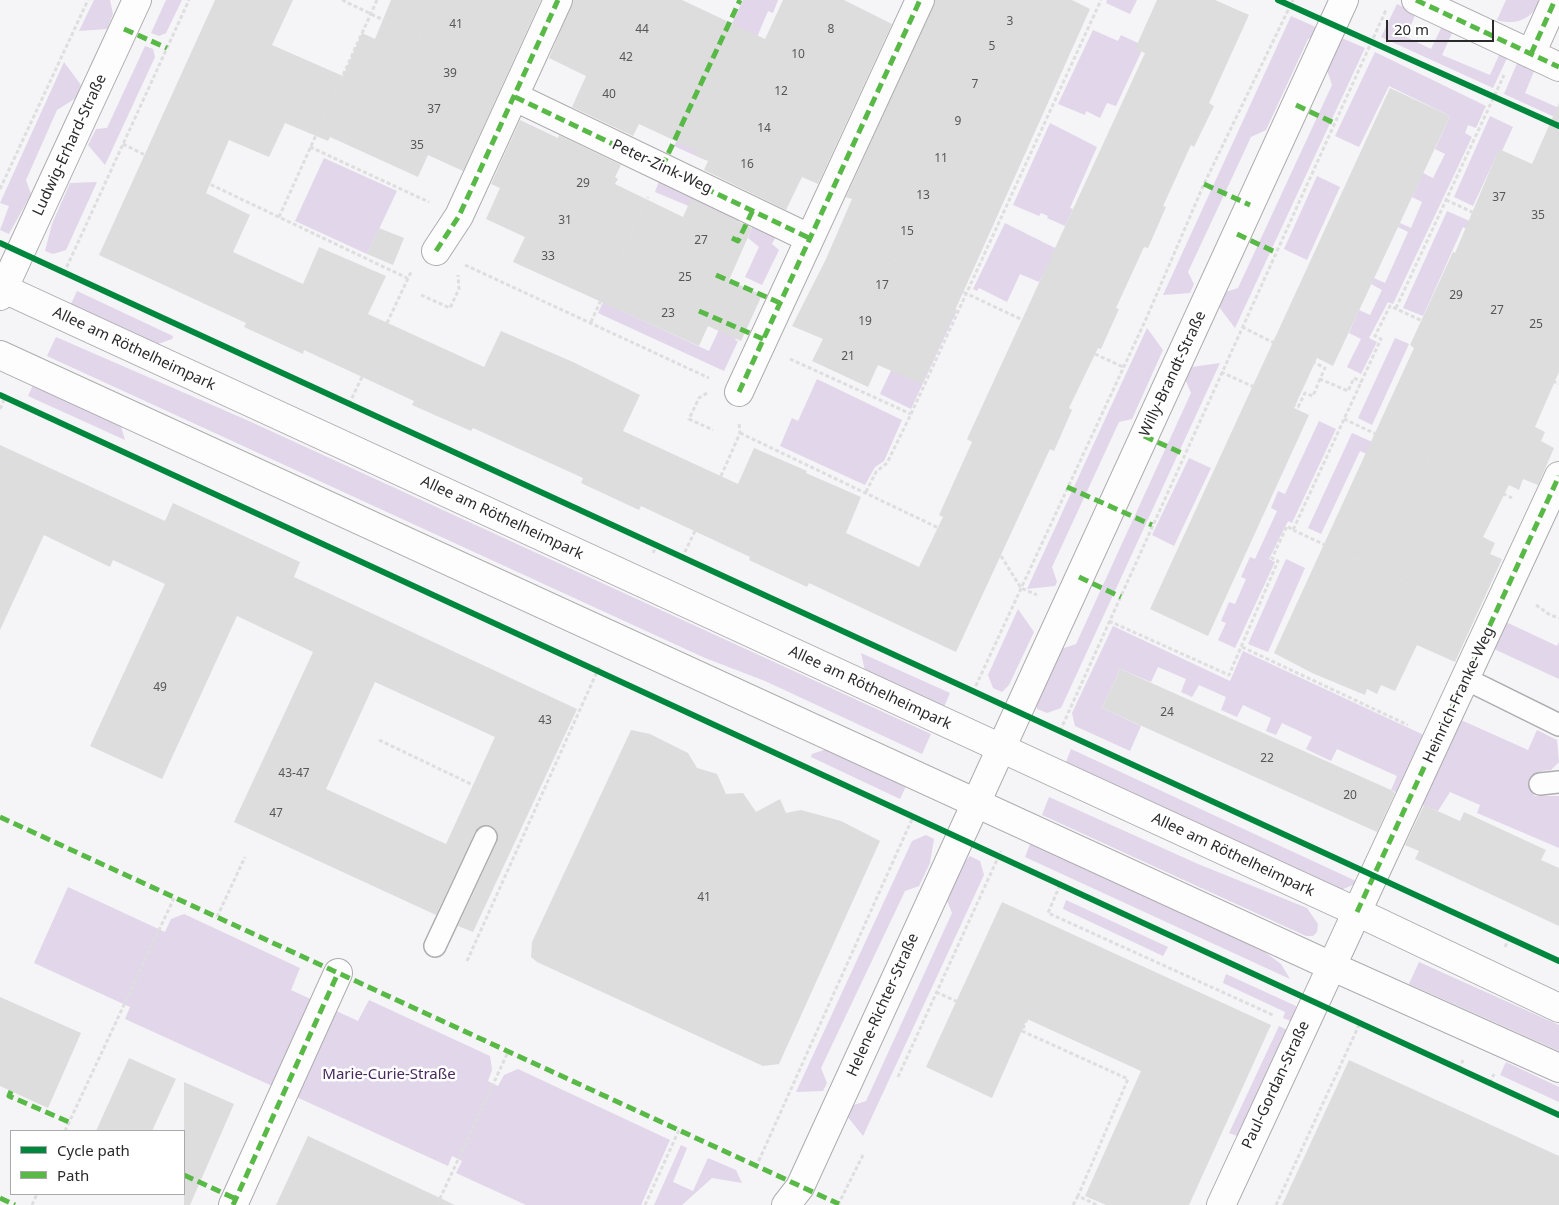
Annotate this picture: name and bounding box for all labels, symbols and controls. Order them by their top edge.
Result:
scale bar [1389,10,1496,42]
house number: 3 [1007,15,1013,29]
house number: 41 [449,18,463,32]
text: 20 m [1394,19,1429,39]
house number: 44 [635,23,649,37]
house number: 8 [828,23,834,37]
house number: 5 [989,40,995,54]
house number: 10 [791,48,805,62]
house number: 42 [619,51,633,65]
house number: 39 [443,67,457,81]
street label: Ludwig-Erhard-Straße [29,71,111,219]
house number: 7 [972,78,978,92]
house number: 12 [774,85,788,99]
house number: 40 [602,88,616,102]
house number: 37 [427,103,441,117]
house number: 9 [955,115,961,129]
house number: 14 [757,122,771,136]
street label: Peter-Zink-Weg [609,136,715,198]
house number: 35 [410,139,424,153]
house number: 11 [934,152,948,166]
house number: 16 [740,158,754,172]
house number: 29 [576,177,590,191]
house number: 13 [916,189,930,203]
house number: 37 [1492,191,1506,205]
house number: 35 [1531,209,1545,223]
house number: 31 [558,214,572,228]
house number: 15 [900,225,914,239]
house number: 27 [694,234,708,248]
house number: 33 [541,250,555,264]
house number: 25 [678,271,692,285]
house number: 17 [875,279,889,293]
house number: 29 [1449,289,1463,303]
street label: Allee am Röthelheimpark [50,303,218,395]
house number: 27 [1490,304,1504,318]
house number: 23 [661,307,675,321]
street label: Willy-Brandt-Straße [1136,308,1210,440]
house number: 19 [858,315,872,329]
house number: 25 [1529,318,1543,332]
house number: 21 [841,350,855,364]
street label: Allee am Röthelheimpark [418,472,586,564]
street label: Heinrich-Franke-Weg [1420,624,1498,766]
street label: Allee am Röthelheimpark [786,642,954,734]
house number: 49 [153,681,167,695]
house number: 24 [1160,706,1174,720]
house number: 43 [538,714,552,728]
house number: 22 [1260,752,1274,766]
house number: 43-47 [278,767,310,781]
house number: 20 [1343,789,1357,803]
house number: 47 [269,807,283,821]
street label: Allee am Röthelheimpark [1149,809,1317,901]
house number: 41 [697,891,711,905]
street label: Helene-Richter-Straße [843,931,923,1079]
street label: Paul-Gordan-Straße [1238,1018,1314,1152]
park label: Marie-Curie-Straße [322,1066,456,1084]
legend [10,1130,185,1195]
text: Cycle path [57,1140,130,1160]
text: Path [57,1165,89,1185]

